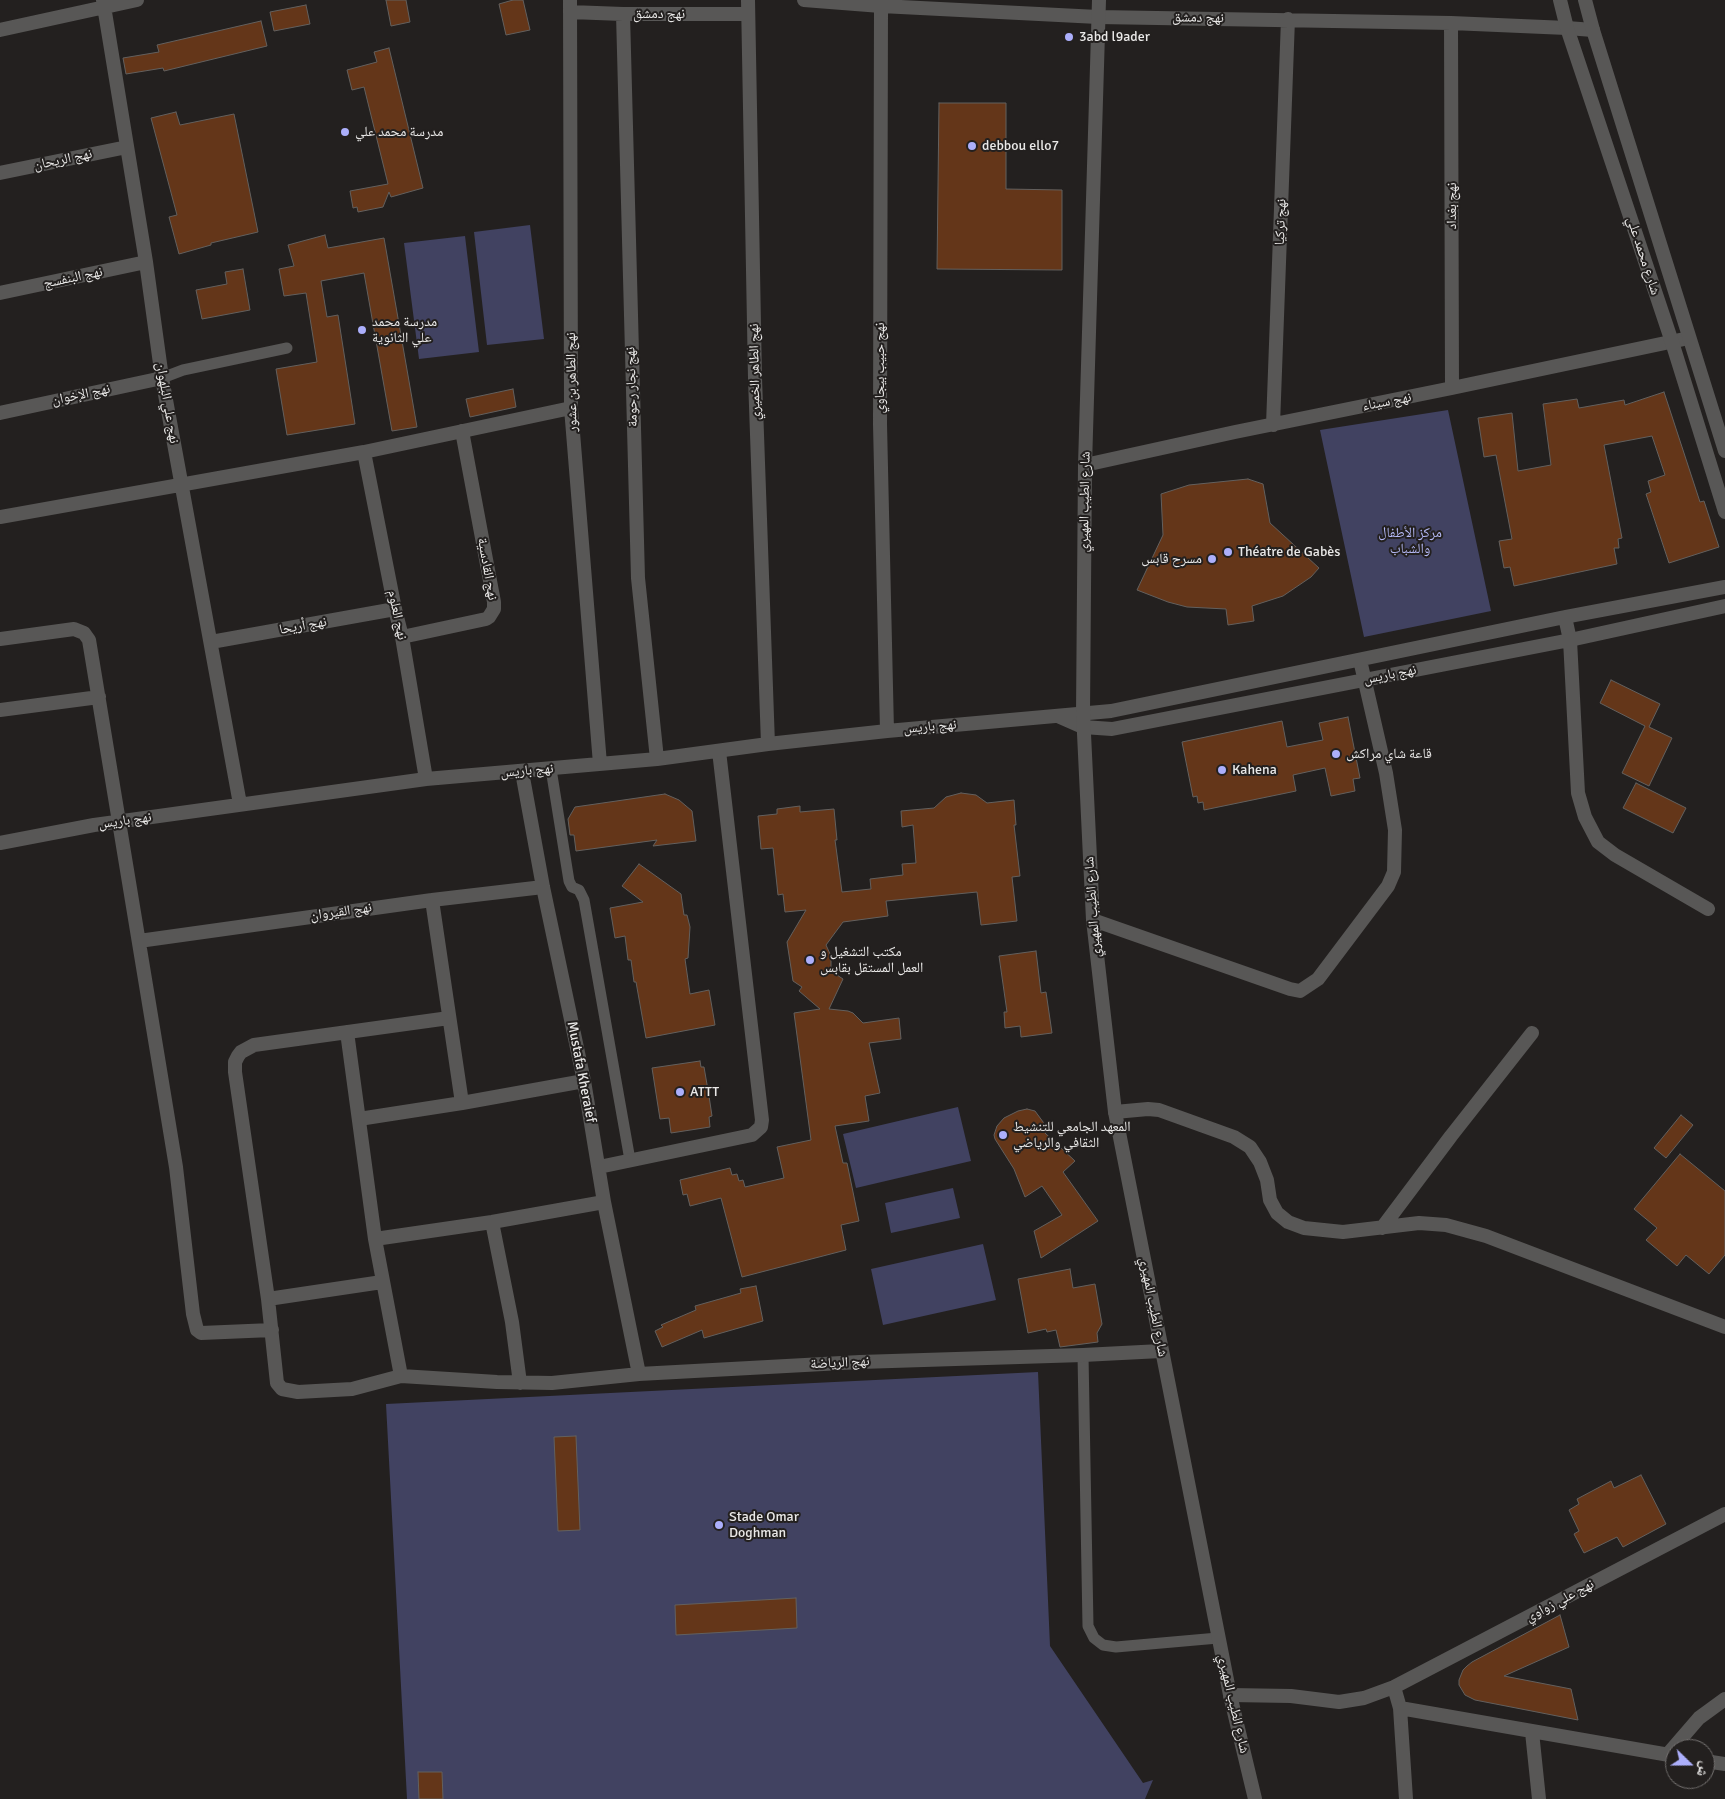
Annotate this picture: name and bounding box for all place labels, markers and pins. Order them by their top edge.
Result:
place label: 3abd l9ader [1079,29,1150,45]
marker: 3abd l9ader [1063,31,1075,43]
place label: مدرسة محمد علي [355,124,443,140]
marker: مدرسة محمد علي [339,126,351,138]
place label: debbou ello7 [982,138,1059,154]
marker: debbou ello7 [966,140,978,152]
place label: مدرسة محمد علي الثانوية [372,314,437,347]
marker: مدرسة محمد علي الثانوية [356,324,368,336]
place label: Théatre de Gabès [1238,544,1340,560]
marker: Théatre de Gabès [1222,546,1234,558]
place label: مسرح قابس [1141,551,1202,567]
marker: مسرح قابس [1206,553,1218,565]
place label: قاعة شاي مراكش [1346,746,1432,762]
marker: قاعة شاي مراكش [1330,748,1342,760]
place label: Kahena [1232,762,1277,778]
marker: Kahena [1216,764,1228,776]
place label: مكتب التشغيل و العمل المستقل بقابس [820,944,923,976]
marker: مكتب التشغيل و العمل المستقل بقابس [804,954,816,966]
place label: ATTT [690,1084,719,1100]
marker: ATTT [674,1086,686,1098]
place label: المعهد الجامعي للتنشيط الثقافي والرياضي [1013,1119,1131,1152]
marker: المعهد الجامعي للتنشيط الثقافي والرياضي [997,1129,1009,1141]
place label: Stade Omar Doghman [729,1509,799,1541]
marker: Stade Omar Doghman [713,1519,725,1531]

